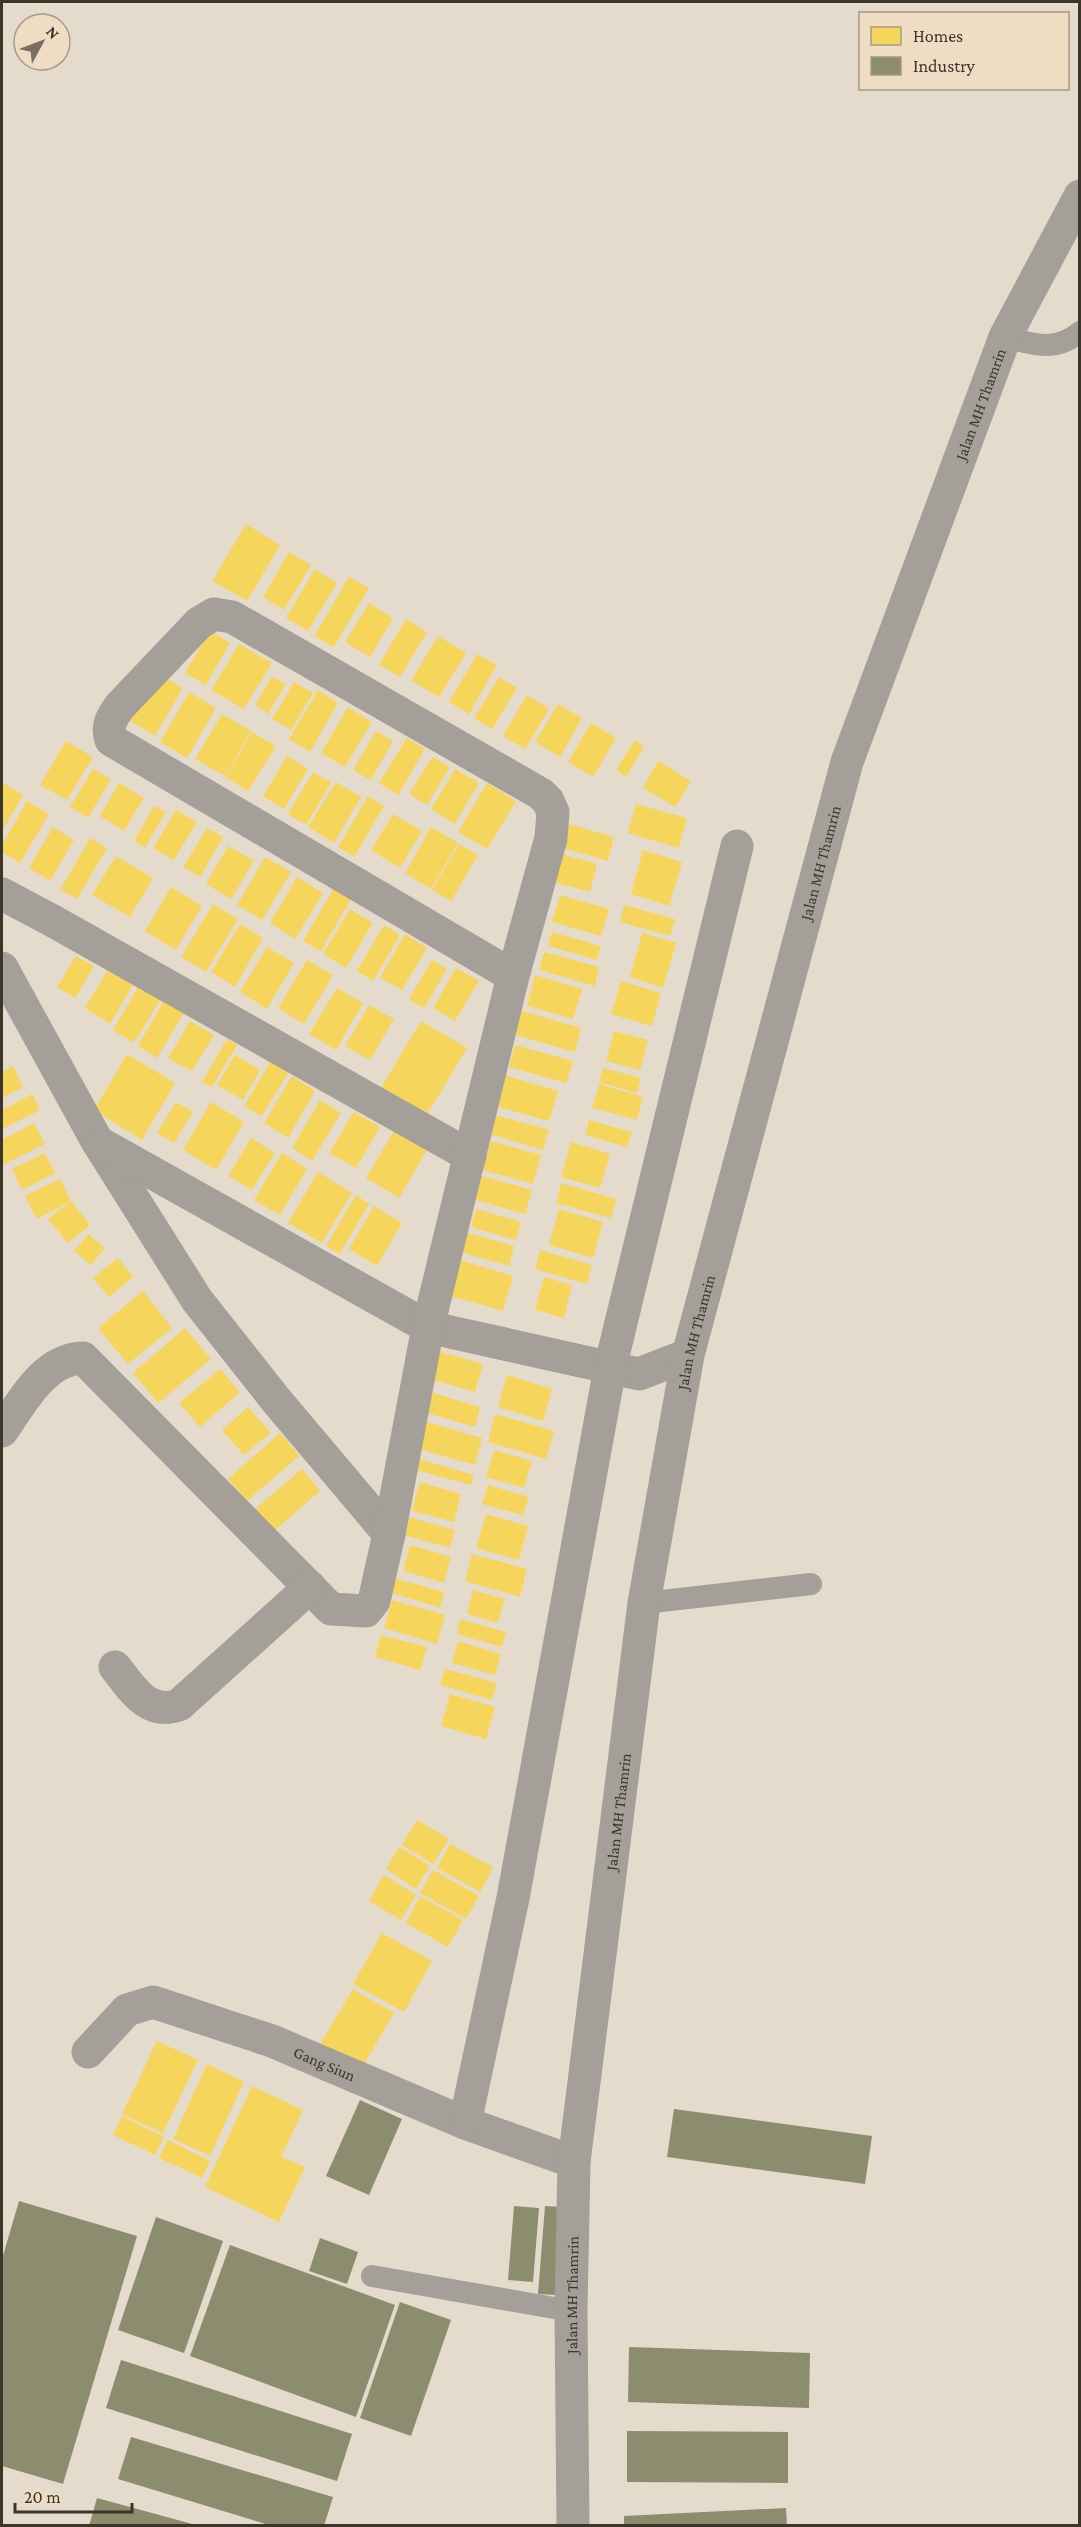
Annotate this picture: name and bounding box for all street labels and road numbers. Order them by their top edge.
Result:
street label: Jalan MH Thamrin [951,346,1009,465]
street label: Jalan MH Thamrin [796,803,844,924]
street label: Jalan MH Thamrin [674,1273,718,1394]
street label: Jalan MH Thamrin [602,1752,634,1874]
street label: Gang Siun [291,2043,358,2085]
street label: Jalan MH Thamrin [563,2235,582,2356]

